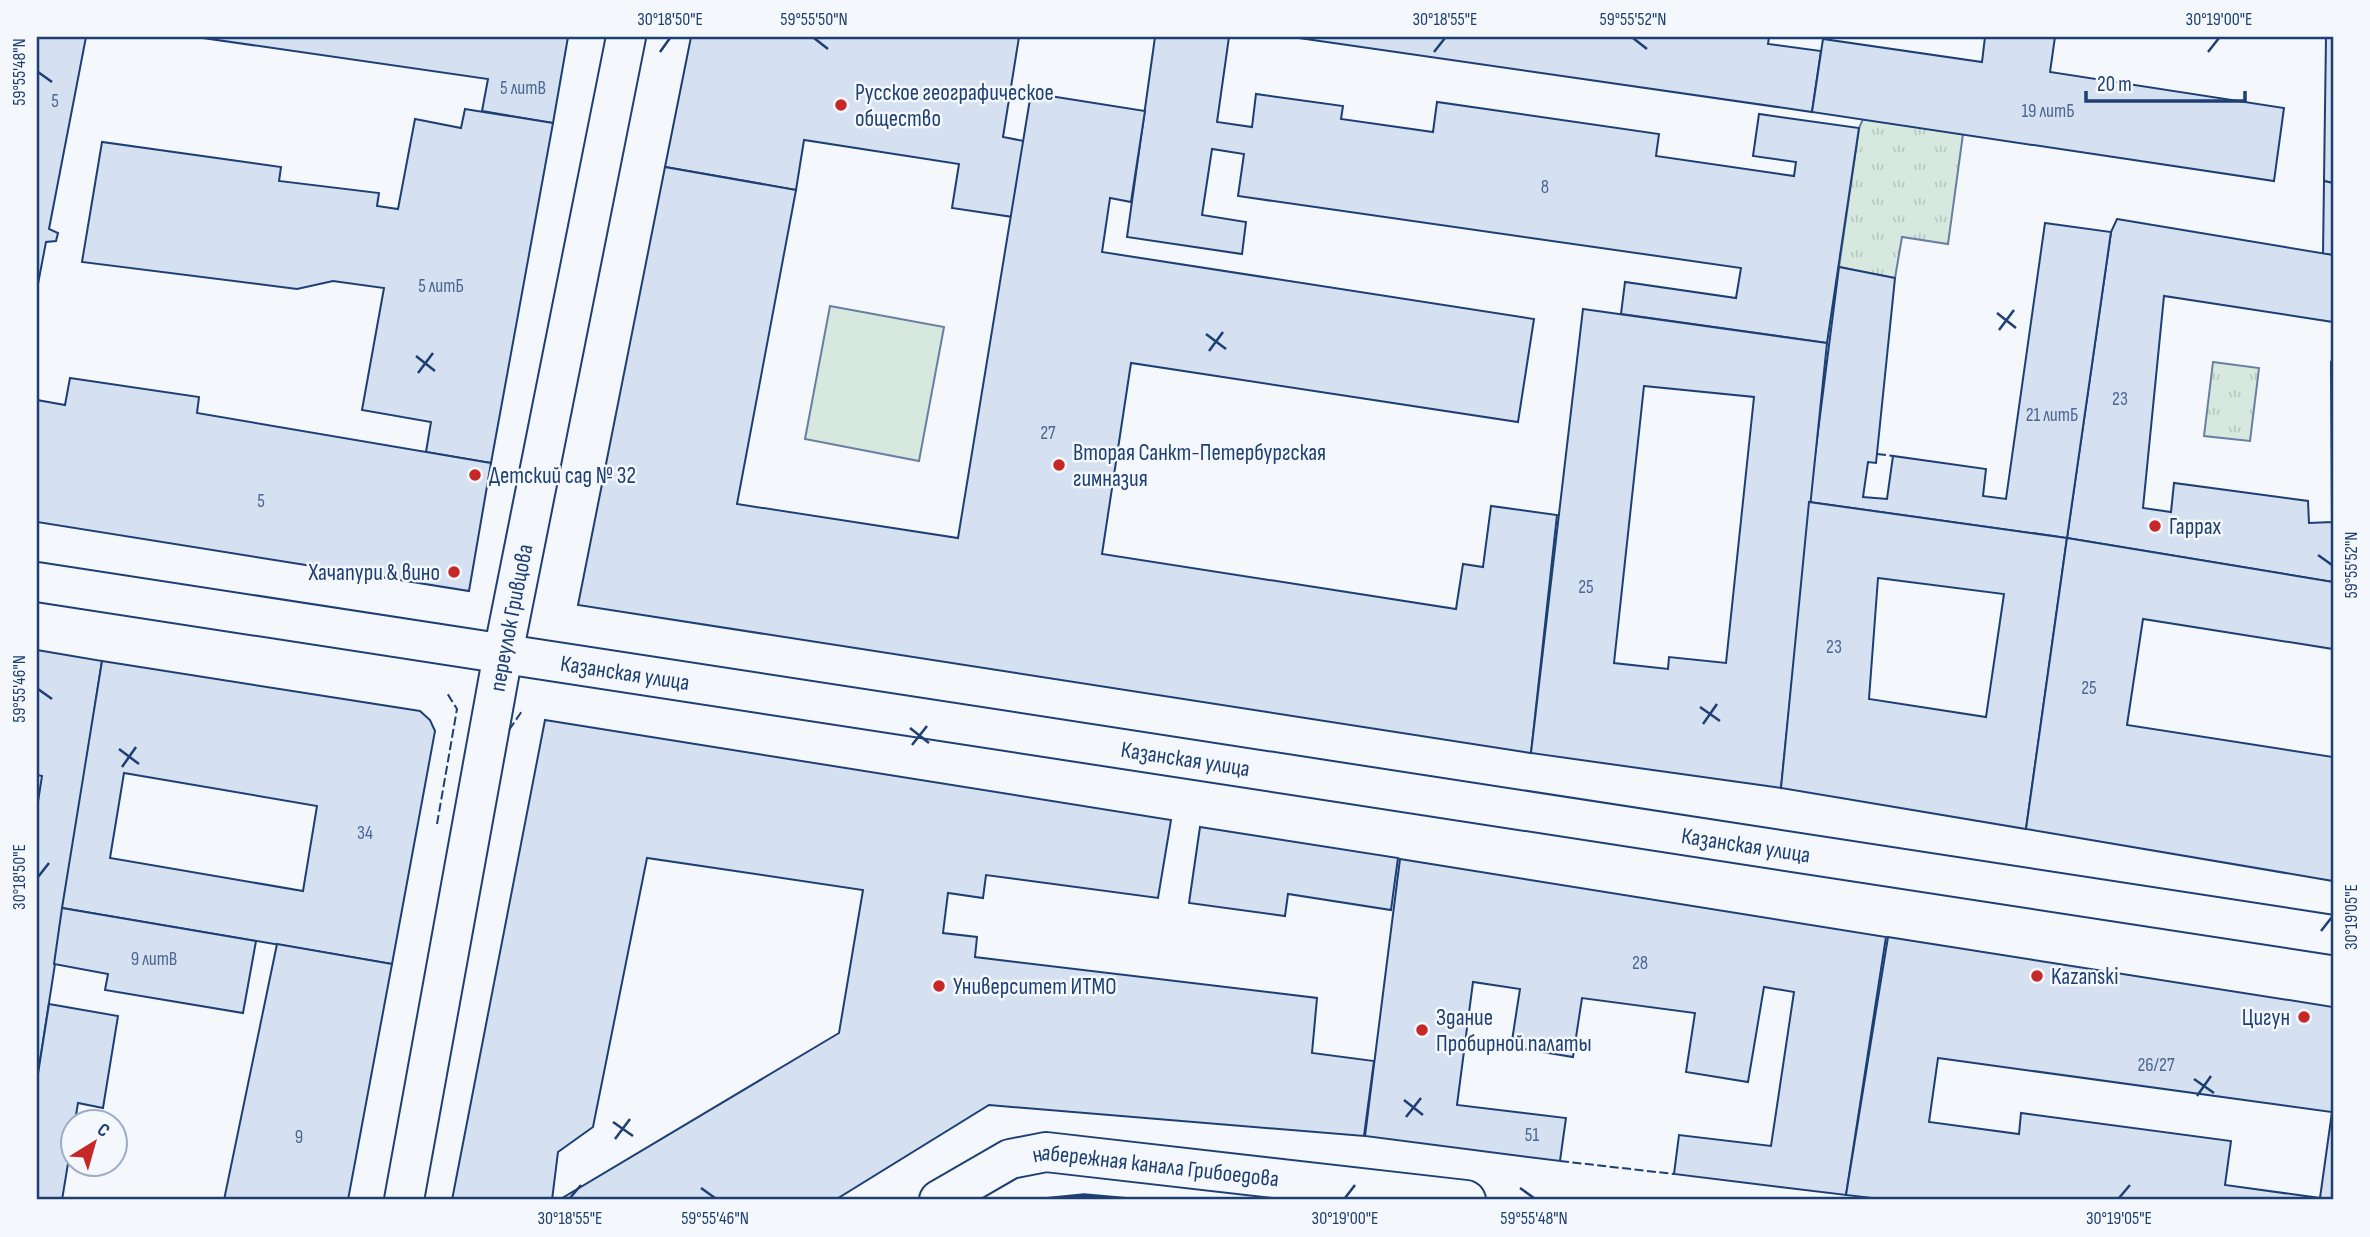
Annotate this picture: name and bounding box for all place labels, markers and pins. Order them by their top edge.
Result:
place label: Русское географическое общество [855,79,1054,133]
marker: Русское географическое общество [833,97,849,113]
place label: Вторая Санкт-Петербургская гимназия [1073,439,1326,493]
marker: Вторая Санкт-Петербургская гимназия [1051,457,1067,473]
place label: Детский сад № 32 [489,462,636,490]
marker: Детский сад № 32 [467,467,483,483]
place label: Гаррах [2169,513,2222,541]
marker: Гаррах [2147,518,2163,534]
place label: Хачапури & вино [307,559,440,587]
marker: Хачапури & вино [446,564,462,580]
place label: Kazanski [2051,963,2118,991]
marker: Kazanski [2029,968,2045,984]
place label: Университет ИТМО [953,973,1117,1001]
marker: Университет ИТМО [931,978,947,994]
place label: Здание Пробирной палаты [1436,1004,1592,1058]
place label: Цигун [2242,1004,2290,1032]
marker: Цигун [2296,1009,2312,1025]
marker: Здание Пробирной палаты [1414,1022,1430,1038]

